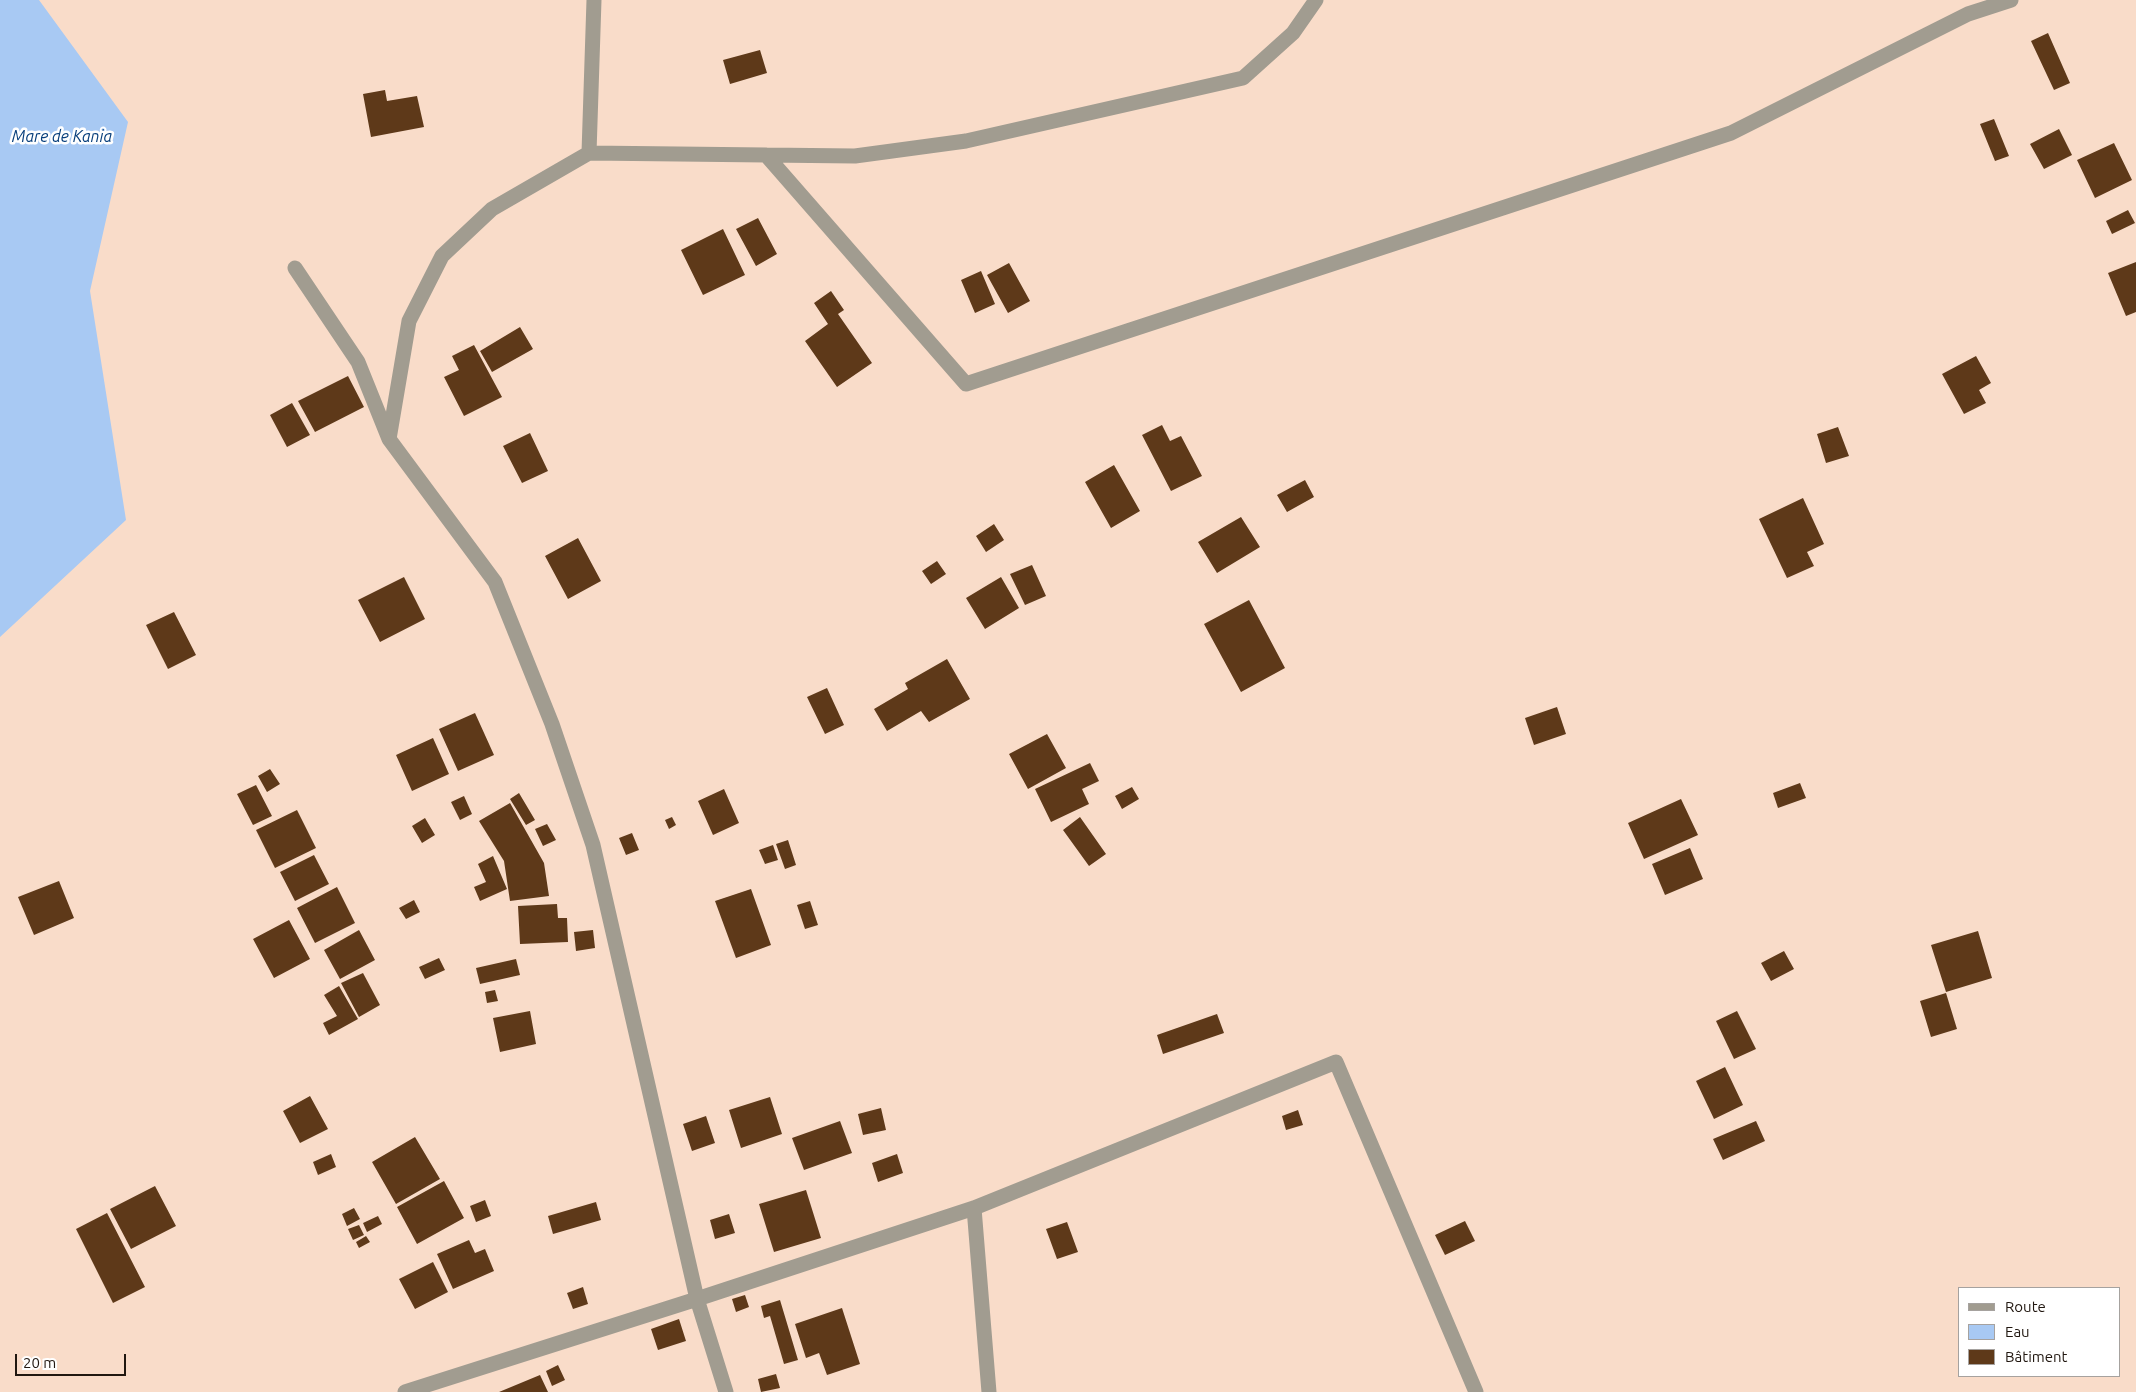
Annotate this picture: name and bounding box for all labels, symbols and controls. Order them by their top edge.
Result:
water label: Mare de Kania [12,127,112,147]
legend [1958,1287,2121,1377]
text: Route [2005,1298,2046,1315]
text: Eau [2005,1323,2030,1340]
scale bar [18,1344,129,1376]
text: Bâtiment [2005,1348,2067,1365]
text: 20 m [23,1354,56,1371]

